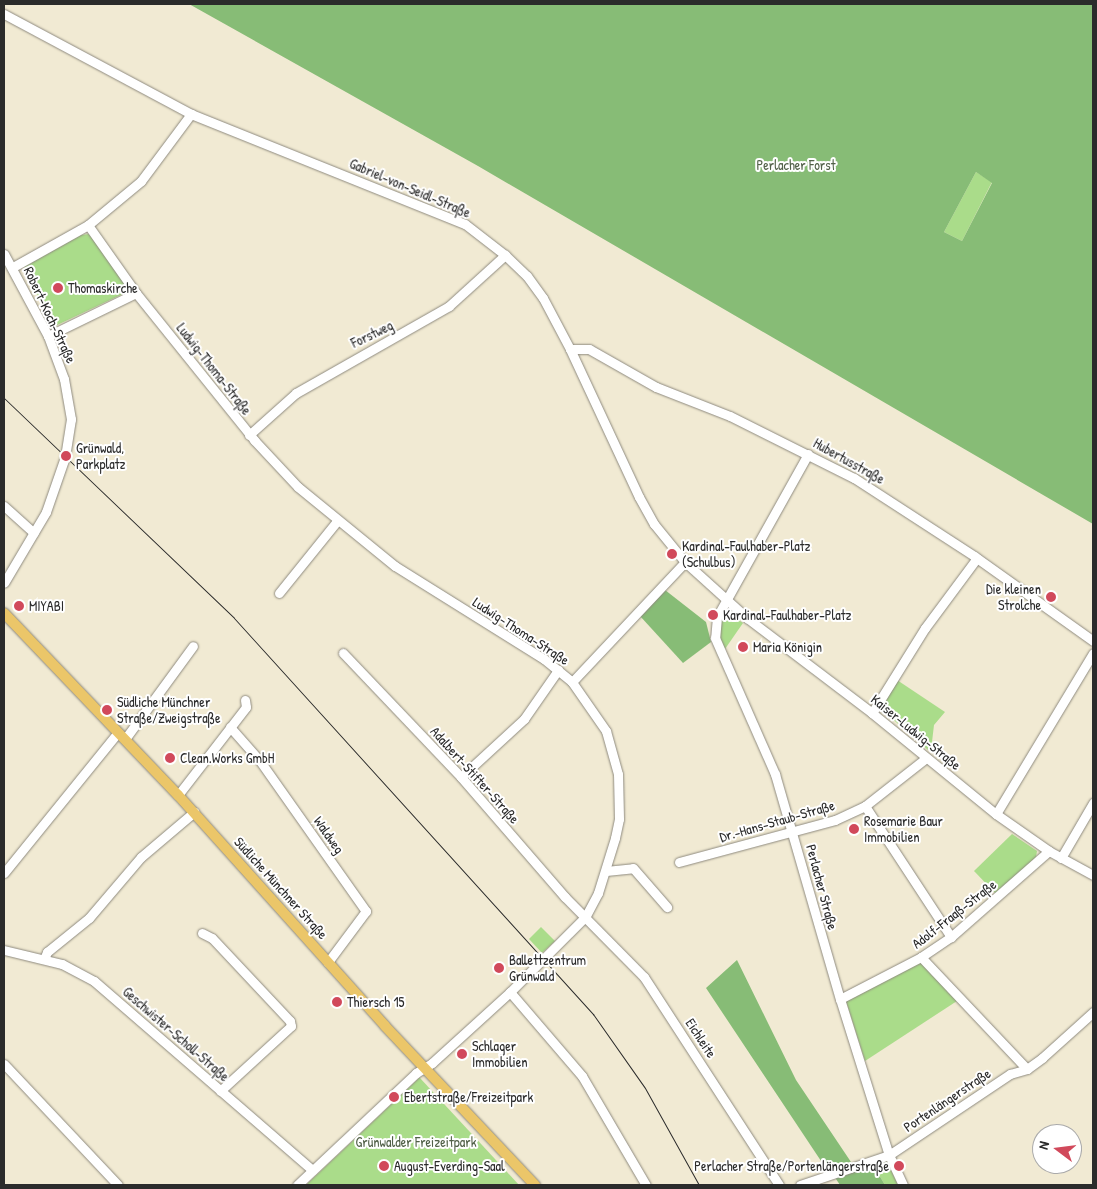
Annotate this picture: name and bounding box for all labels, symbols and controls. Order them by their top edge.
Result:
street label: Gabriel-von-Seidl-Straße [347,155,473,221]
park label: Perlacher Forst [757,157,835,173]
street label: Robert-Koch-Straße [20,264,80,366]
place label: Thomaskirche [68,280,138,296]
marker: Thomaskirche [52,282,64,294]
street label: Forstweg [348,317,396,351]
street label: Ludwig-Thoma-Straße [173,320,255,418]
street label: Hubertusstraße [810,435,888,487]
place label: Grünwald, Parkplatz [76,440,125,472]
marker: Grünwald, Parkplatz [60,450,72,462]
place label: Kardinal-Faulhaber-Platz (Schulbus) [682,538,811,570]
marker: Kardinal-Faulhaber-Platz (Schulbus) [666,548,678,560]
place label: Die kleinen Strolche [986,581,1041,614]
marker: Die kleinen Strolche [1045,591,1057,603]
street label: Ludwig-Thoma-Straße [470,594,572,668]
place label: MIYABI [29,598,64,614]
marker: MIYABI [13,600,25,612]
place label: Kardinal-Faulhaber-Platz [723,607,852,623]
marker: Kardinal-Faulhaber-Platz [707,609,719,621]
place label: Maria Königin [753,639,822,655]
marker: Maria Königin [737,641,749,653]
street label: Kaiser-Ludwig-Straße [868,691,964,773]
place label: Südliche Münchner Straße/Zweigstraße [117,694,221,726]
marker: Südliche Münchner Straße/Zweigstraße [101,704,113,716]
street label: Adalbert-Stifter-Straße [427,723,523,827]
place label: Clean.Works GmbH [180,750,274,766]
marker: Clean.Works GmbH [164,752,176,764]
street label: Dr.-Hans-Staub-Straße [718,797,836,845]
street label: Waldweg [310,813,348,857]
place label: Rosemarie Baur Immobilien [864,813,943,846]
marker: Rosemarie Baur Immobilien [848,823,860,835]
street label: Südliche Münchner Straße [231,833,331,943]
street label: Perlacher Straße [803,843,841,931]
street label: Adolf-Fraaß-Straße [909,876,999,952]
place label: Ballettzentrum Grünwald [509,952,586,984]
marker: Ballettzentrum Grünwald [493,962,505,974]
street label: Geschwister-Scholl-Straße [119,983,233,1085]
place label: Thiersch 15 [347,994,404,1010]
marker: Thiersch 15 [331,996,343,1008]
street label: Eichleite [682,1015,720,1061]
place label: Schlager Immobilien [472,1038,528,1070]
marker: Schlager Immobilien [456,1048,468,1060]
street label: Portenlängerstraße [900,1065,994,1135]
place label: Ebertstraße/Freizeitpark [404,1089,533,1105]
marker: Ebertstraße/Freizeitpark [388,1091,400,1103]
north arrow [1032,1124,1082,1174]
park label: Grünwalder Freizeitpark [356,1134,476,1150]
text: N [1033,1139,1053,1151]
place label: August-Everding-Saal [394,1158,505,1174]
place label: Perlacher Straße/Portenlängerstraße [694,1158,889,1174]
marker: August-Everding-Saal [378,1160,390,1172]
marker: Perlacher Straße/Portenlängerstraße [893,1160,905,1172]

